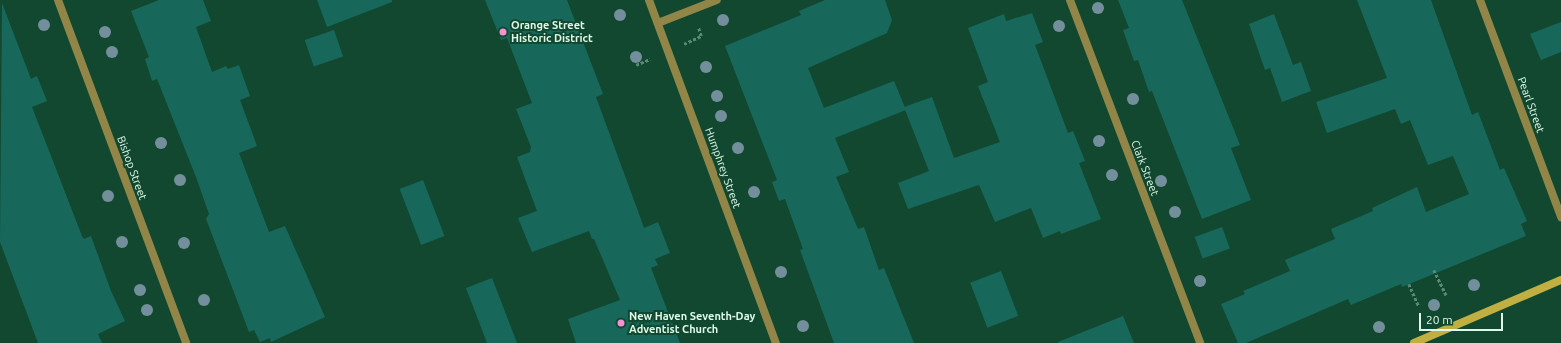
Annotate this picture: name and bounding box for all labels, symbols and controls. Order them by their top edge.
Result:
place label: Orange Street Historic District [511,19,593,45]
marker: Orange Street Historic District [498,27,508,37]
street label: Pearl Street [1515,75,1547,135]
street label: Humphrey Street [702,126,744,210]
street label: Bishop Street [114,134,150,202]
street label: Clark Street [1128,138,1162,198]
scale bar [1421,305,1505,331]
place label: New Haven Seventh-Day Adventist Church [629,310,755,336]
text: 20 m [1426,313,1453,326]
marker: New Haven Seventh-Day Adventist Church [616,318,626,328]

